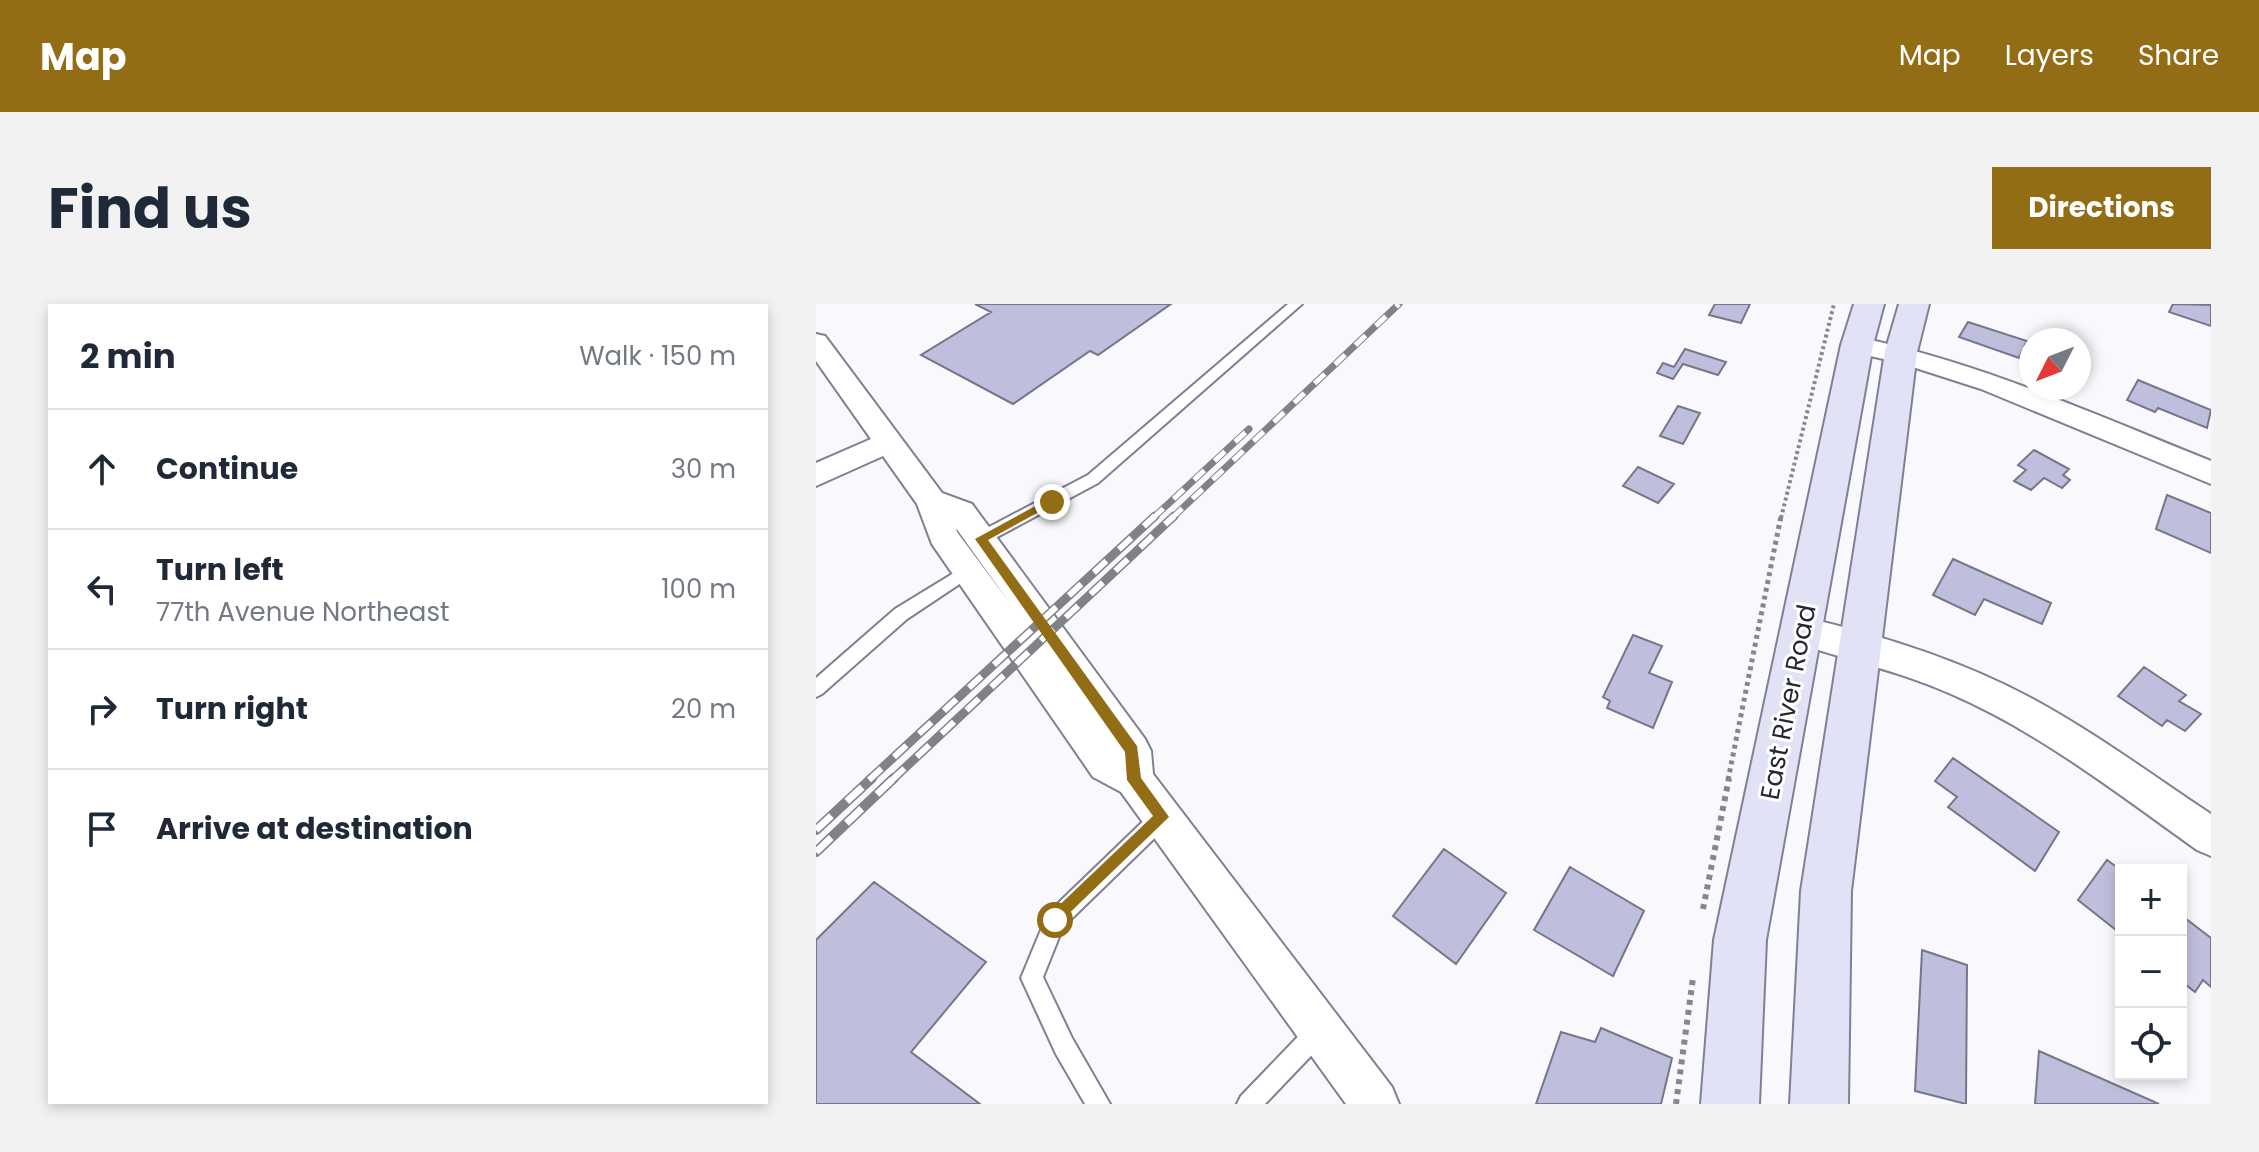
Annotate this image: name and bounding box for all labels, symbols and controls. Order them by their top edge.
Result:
text: Map [40,30,127,83]
text: Map [1899,36,1961,75]
text: Layers [2005,36,2094,75]
text: Share [2138,36,2219,75]
button: Directions [1992,167,2211,249]
text: Find us [48,169,252,248]
north arrow [2019,328,2091,400]
text: 2 min [80,332,176,380]
text: Walk · 150 m [579,338,736,374]
icon: ahead [80,447,124,491]
text: Continue [156,447,298,490]
text: 30 m [671,451,736,487]
route end [1034,484,1070,520]
text: Turn left [156,548,284,591]
icon: left [80,567,124,611]
text: 100 m [661,571,736,607]
text: 77th Avenue Northeast [156,594,449,630]
street label: East River Road [1751,601,1825,803]
icon: right [80,687,124,731]
text: Turn right [156,687,308,730]
text: 20 m [671,691,736,727]
icon: arrive [80,807,124,851]
text: Arrive at destination [156,807,473,850]
map controls [2115,864,2187,1080]
button: + [2115,864,2187,936]
route start [1037,902,1073,938]
button: − [2115,936,2187,1008]
button: locate [2115,1008,2187,1080]

